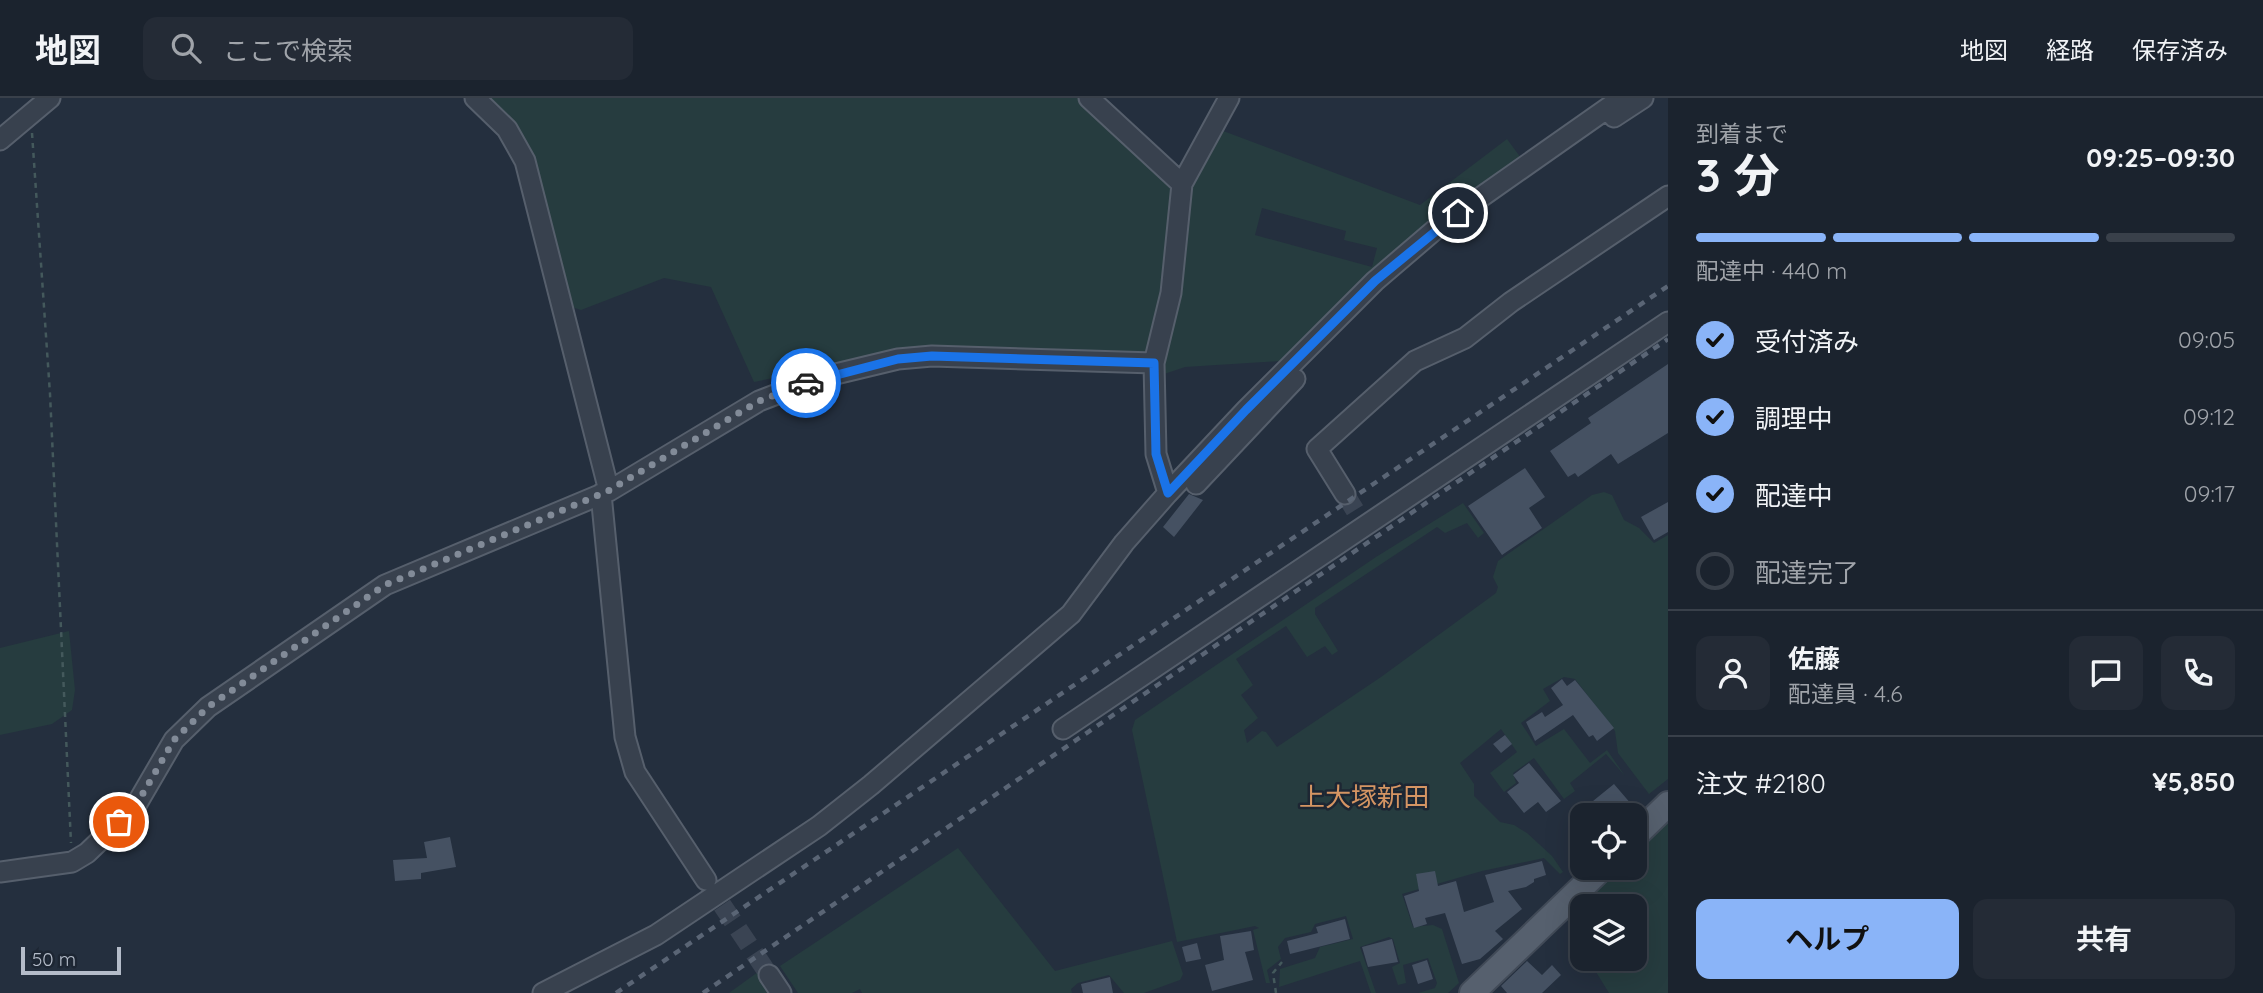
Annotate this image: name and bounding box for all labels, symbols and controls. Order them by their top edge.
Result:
search box [143,17,633,80]
text: 地図 [35,29,101,70]
icon: search [167,29,205,67]
text: ここで検索 [223,34,353,67]
text: 地図 [1960,35,2008,65]
text: 経路 [2046,35,2094,65]
text: 保存済み [2132,35,2228,65]
text: 到着まで [1696,119,1788,148]
text: 09:25–09:30 [2086,141,2235,174]
text: 3 分 [1696,146,1780,204]
pin [1428,183,1488,243]
icon: home [1439,194,1477,232]
text: 配達中 · 440 m [1696,256,1847,285]
icon: check [1696,321,1734,359]
text: 受付済み [1755,325,1859,358]
text: 09:05 [2178,325,2235,354]
courier [771,348,841,418]
icon: car [787,364,825,402]
icon: check [1696,398,1734,436]
text: 調理中 [1755,402,1833,435]
text: 09:12 [2183,402,2235,431]
icon: check [1696,475,1734,513]
text: 配達中 [1755,479,1833,512]
text: 09:17 [2184,479,2235,508]
text: 配達完了 [1755,556,1859,589]
button: person [1696,636,1770,710]
button: chat [2069,636,2143,710]
button: phone [2161,636,2235,710]
text: 佐藤 [1788,642,1840,675]
text: 配達員 · 4.6 [1788,679,1903,708]
text: ¥5,850 [2152,765,2235,798]
text: 注文 #2180 [1696,767,1826,800]
district label: 上大塚新田 [1299,780,1429,813]
pin [89,792,149,852]
icon: bag [100,803,138,841]
map controls [1570,803,1647,971]
button: locate [1570,803,1647,880]
button: layers [1570,894,1647,971]
button: ヘルプ [1696,899,1959,979]
button: 共有 [1973,899,2235,979]
scale bar [21,944,121,976]
text: 50 m [32,947,76,971]

